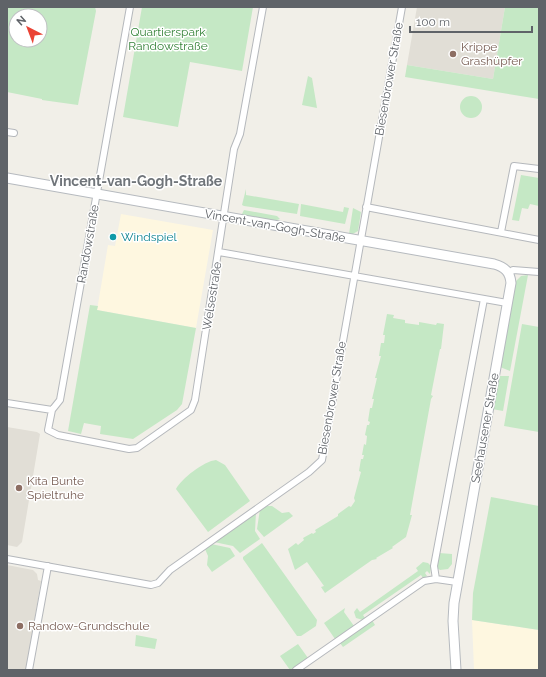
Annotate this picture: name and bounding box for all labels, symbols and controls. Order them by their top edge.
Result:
north arrow [8,8,48,48]
scale bar [410,8,532,34]
text: N [14,13,29,29]
text: 100 m [416,15,450,29]
street label: Biesenbrower Straße [372,21,406,137]
park label: Quartierspark Randowstraße [128,25,208,53]
place label: Krippe Grashüpfer [461,40,523,68]
marker: Krippe Grashüpfer [448,49,458,59]
district label: Vincent-van-Gogh-Straße [50,173,223,189]
street label: Randowstraße [74,204,102,284]
street label: Vincent-van-Gogh-Straße [203,207,347,245]
place label: Windspiel [121,230,177,244]
marker: Windspiel [108,232,118,242]
street label: Welsestraße [200,261,224,331]
street label: Biesenbrower Straße [315,340,349,456]
street label: Seehausener Straße [468,372,502,484]
place label: Kita Bunte Spieltruhe [27,474,84,502]
marker: Kita Bunte Spieltruhe [14,483,24,493]
place label: Randow-Grundschule [28,619,150,633]
marker: Randow-Grundschule [15,621,25,631]

